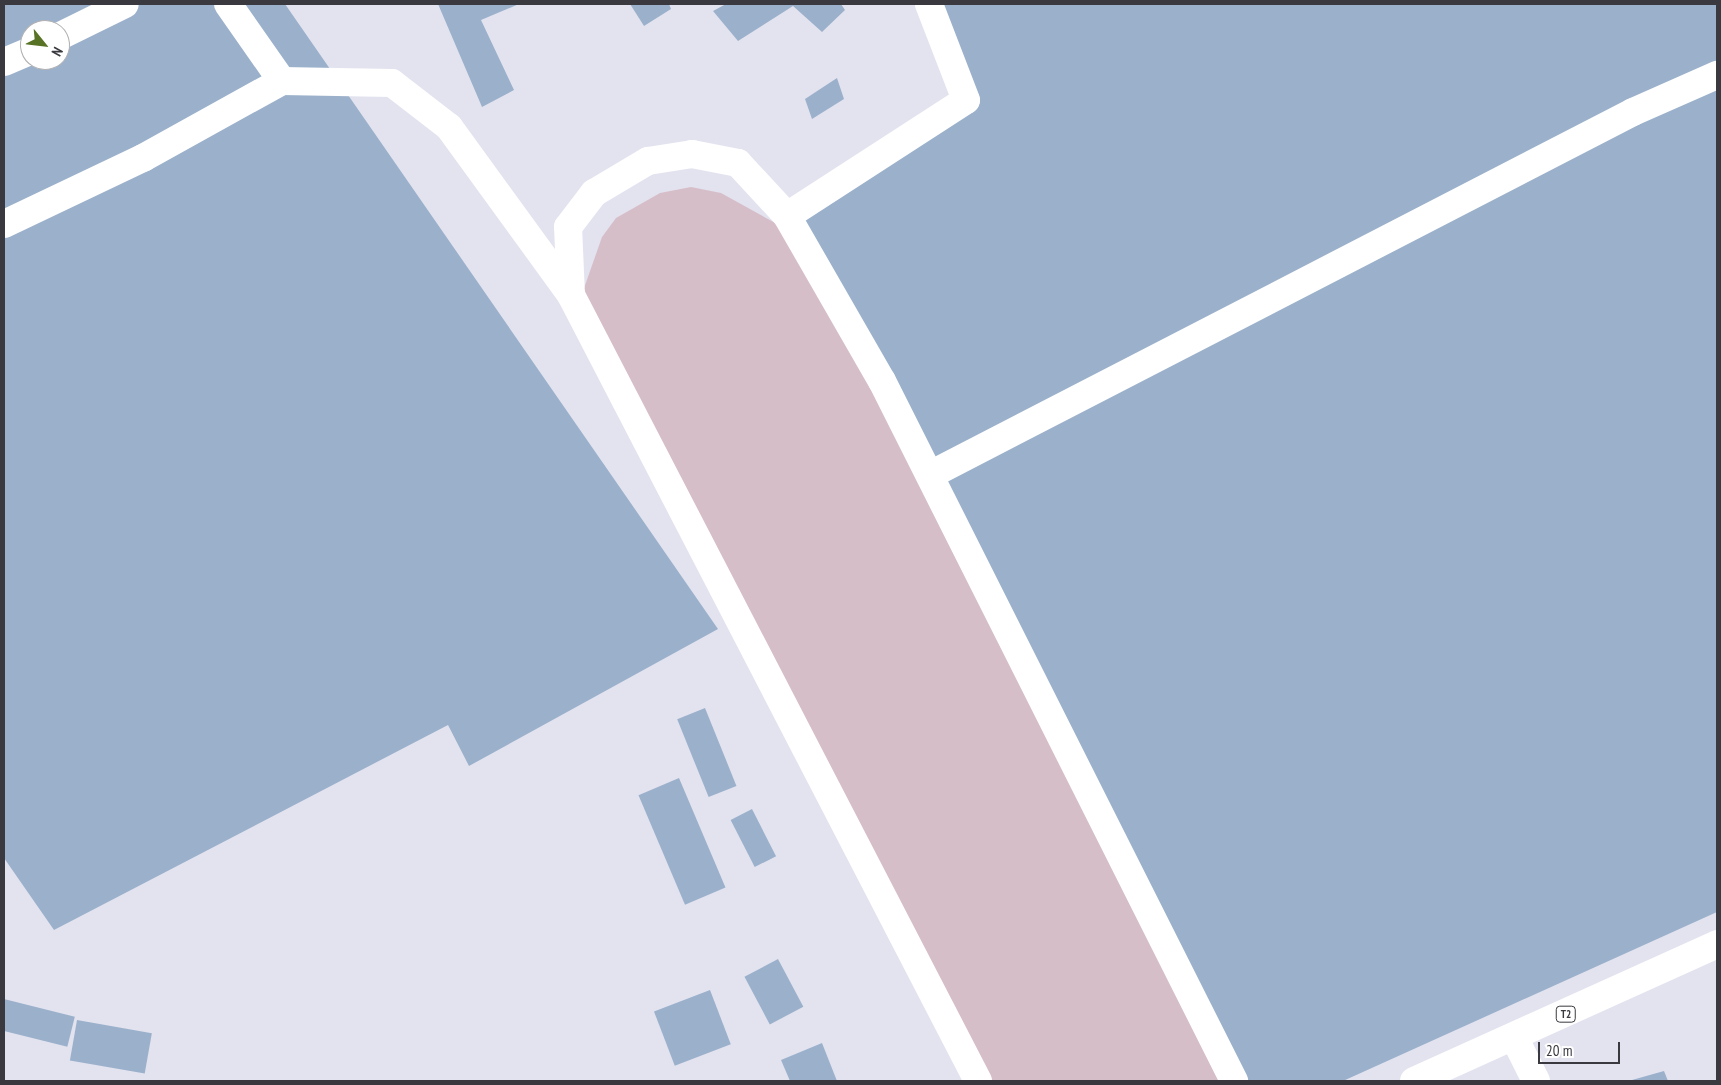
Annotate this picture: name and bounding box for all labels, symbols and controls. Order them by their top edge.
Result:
north arrow [20,20,70,70]
text: N [48,44,67,59]
road number: T2 [1555,1006,1577,1022]
scale bar [1541,1032,1624,1064]
text: 20 m [1546,1041,1572,1060]

